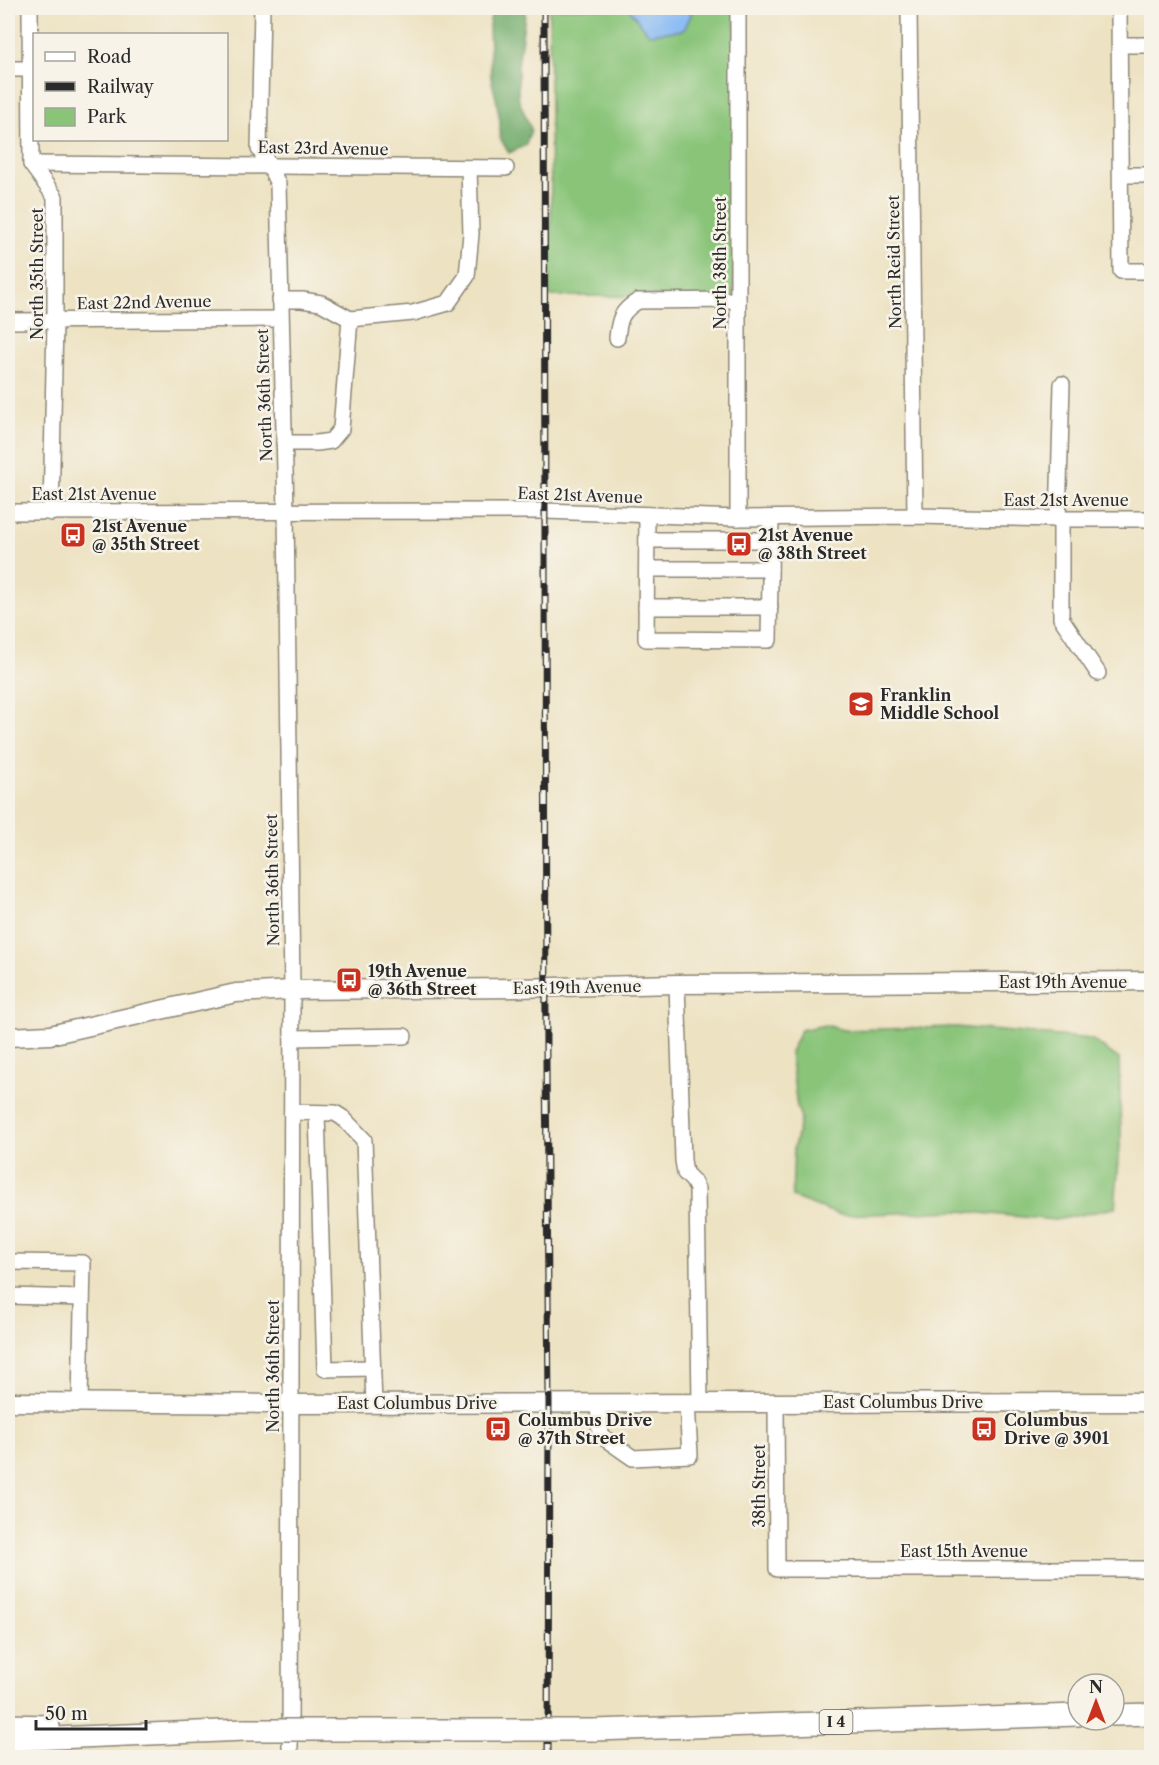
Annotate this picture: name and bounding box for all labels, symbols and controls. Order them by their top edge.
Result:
legend [33,33,228,141]
text: Road [87,46,132,68]
text: Railway [87,76,155,98]
text: Park [87,106,128,128]
street label: East 23rd Avenue [257,137,389,159]
street label: North Reid Street [883,194,905,329]
street label: North 38th Street [710,196,730,329]
street label: North 35th Street [27,208,47,340]
street label: East 22nd Avenue [76,291,212,313]
street label: North 36th Street [252,328,276,462]
street label: East 21st Avenue [517,483,643,507]
street label: East 21st Avenue [31,484,157,504]
street label: East 21st Avenue [1003,490,1129,510]
place label: 21st Avenue @ 35th Street [92,516,200,554]
bus stop icon: 21st Avenue @ 35th Street [58,520,88,550]
place label: 21st Avenue @ 38th Street [758,525,867,563]
bus stop icon: 21st Avenue @ 38th Street [724,529,754,559]
place label: Franklin Middle School [880,685,1000,723]
school or university icon: Franklin Middle School [846,689,876,719]
street label: North 36th Street [261,813,283,947]
place label: 19th Avenue @ 36th Street [368,961,477,999]
bus stop icon: 19th Avenue @ 36th Street [334,965,364,995]
street label: East 19th Avenue [999,972,1127,992]
street label: East 19th Avenue [513,976,641,998]
street label: North 36th Street [263,1299,283,1432]
street label: East Columbus Drive [823,1392,983,1412]
street label: East Columbus Drive [337,1393,497,1413]
place label: Columbus Drive @ 37th Street [518,1410,652,1448]
place label: Columbus Drive @ 3901 [1004,1410,1110,1448]
bus stop icon: Columbus Drive @ 37th Street [483,1414,513,1444]
bus stop icon: Columbus Drive @ 3901 [969,1414,999,1444]
street label: 38th Street [749,1444,769,1528]
street label: East 15th Avenue [900,1541,1028,1561]
north arrow [1066,1672,1126,1732]
text: N [1089,1677,1103,1697]
scale bar [36,1693,146,1731]
text: 50 m [45,1703,88,1725]
road number: I 4 [820,1710,852,1734]

